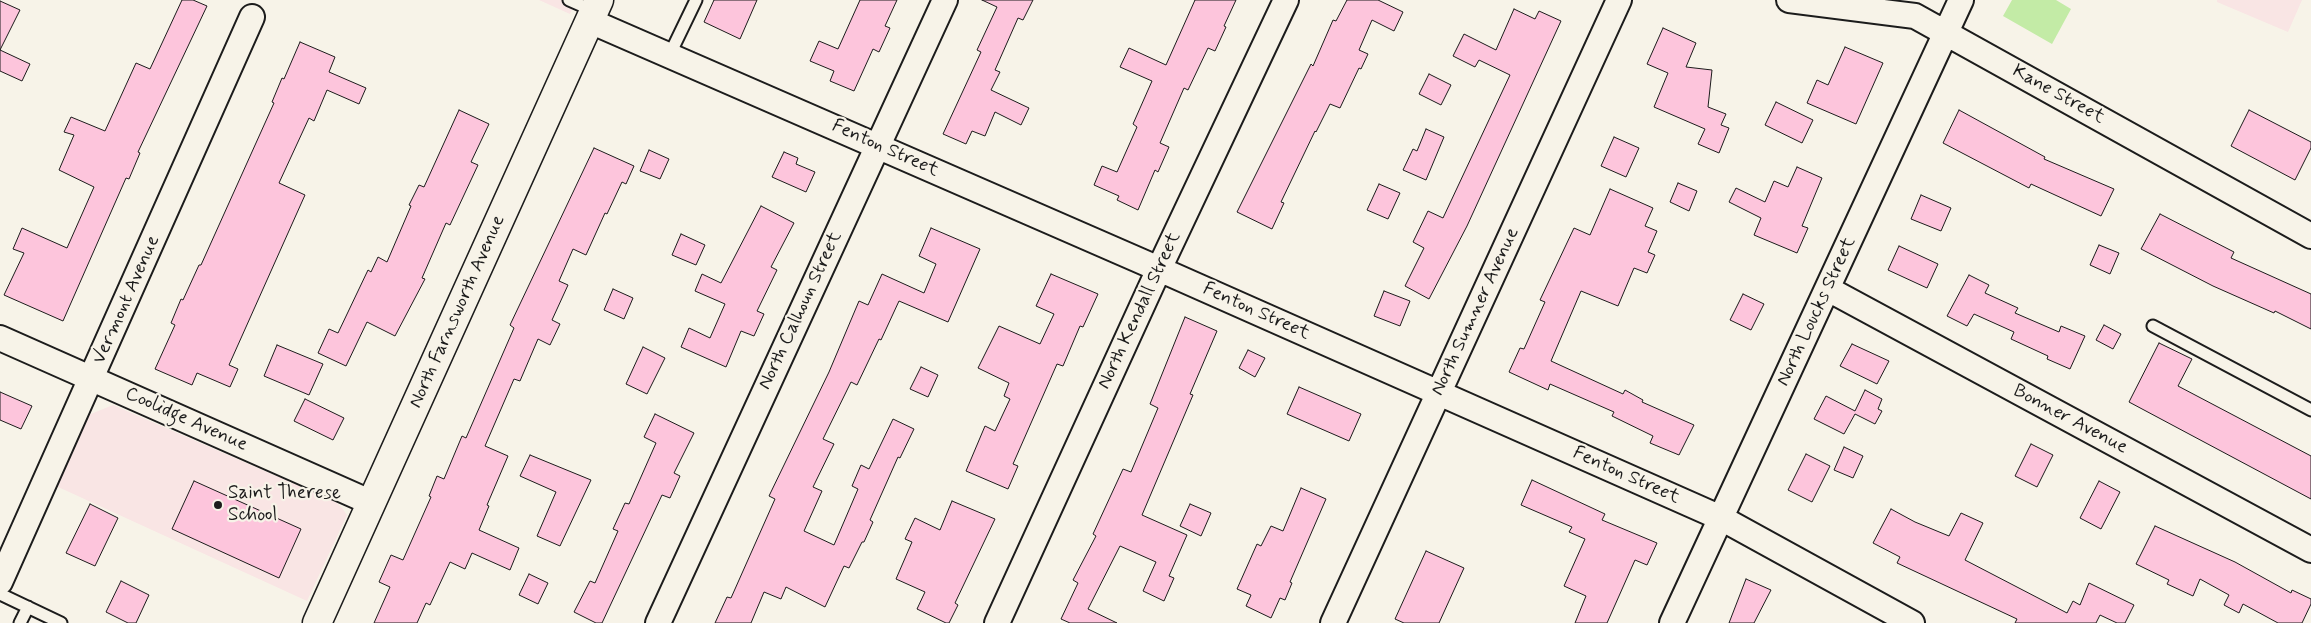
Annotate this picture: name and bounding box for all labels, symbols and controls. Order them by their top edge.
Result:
street label: Kane Street [2008,60,2108,130]
street label: Fenton Street [828,115,942,183]
street label: North Farnsworth Avenue [405,212,511,412]
street label: North Sumner Avenue [1427,224,1525,400]
street label: North Calhoun Street [754,228,848,394]
street label: North Kendall Street [1094,229,1186,393]
street label: Vermont Avenue [89,232,165,368]
street label: North Loucks Street [1773,234,1861,390]
street label: Fenton Street [1199,278,1313,346]
street label: Bonner Avenue [2009,380,2131,460]
street label: Coolidge Avenue [121,383,251,457]
street label: Fenton Street [1569,442,1683,510]
place label: Saint Therese School [228,483,341,527]
marker: Saint Therese School [212,499,224,511]

